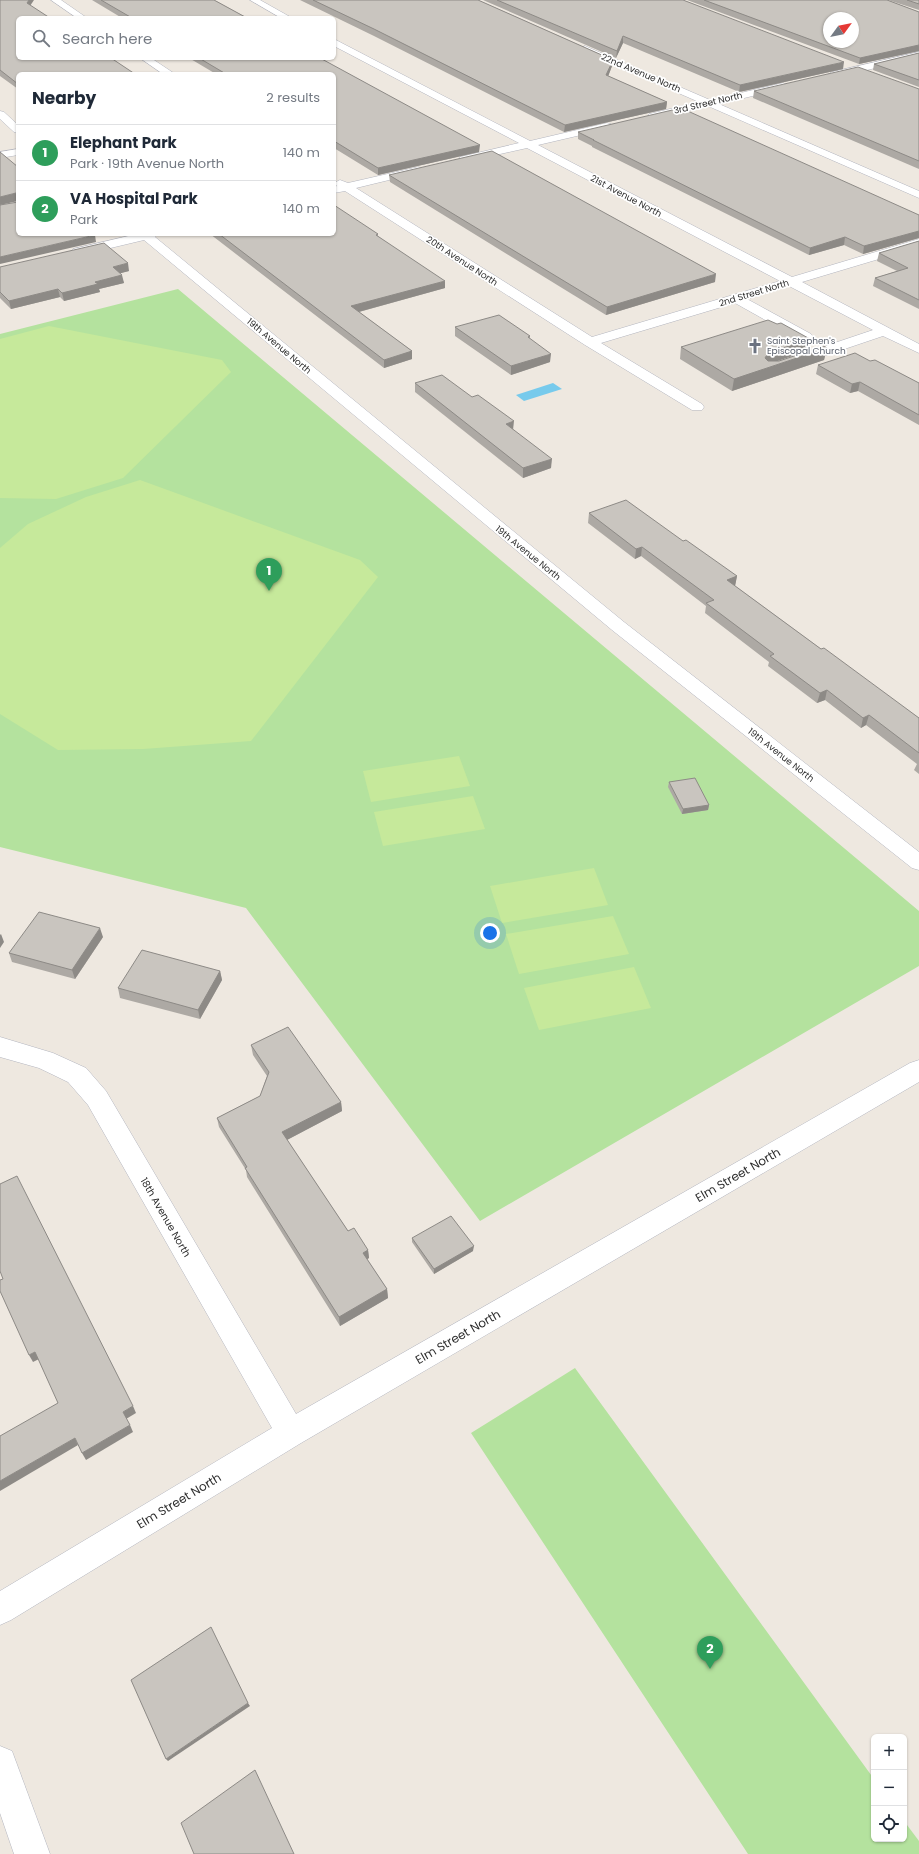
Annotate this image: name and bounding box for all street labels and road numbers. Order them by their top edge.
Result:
street label: 22nd Avenue North [599,51,683,95]
street label: 3rd Street North [672,89,744,117]
street label: 21st Avenue North [588,172,664,220]
street label: 20th Avenue North [424,233,500,289]
street label: 2nd Street North [717,277,791,309]
street label: 19th Avenue North [244,315,314,377]
street label: 19th Avenue North [493,523,563,583]
street label: 19th Avenue North [746,725,817,785]
street label: Elm Street North [692,1143,783,1206]
street label: 18th Avenue North [137,1175,194,1260]
street label: Elm Street North [412,1305,503,1368]
street label: Elm Street North [133,1469,224,1532]

